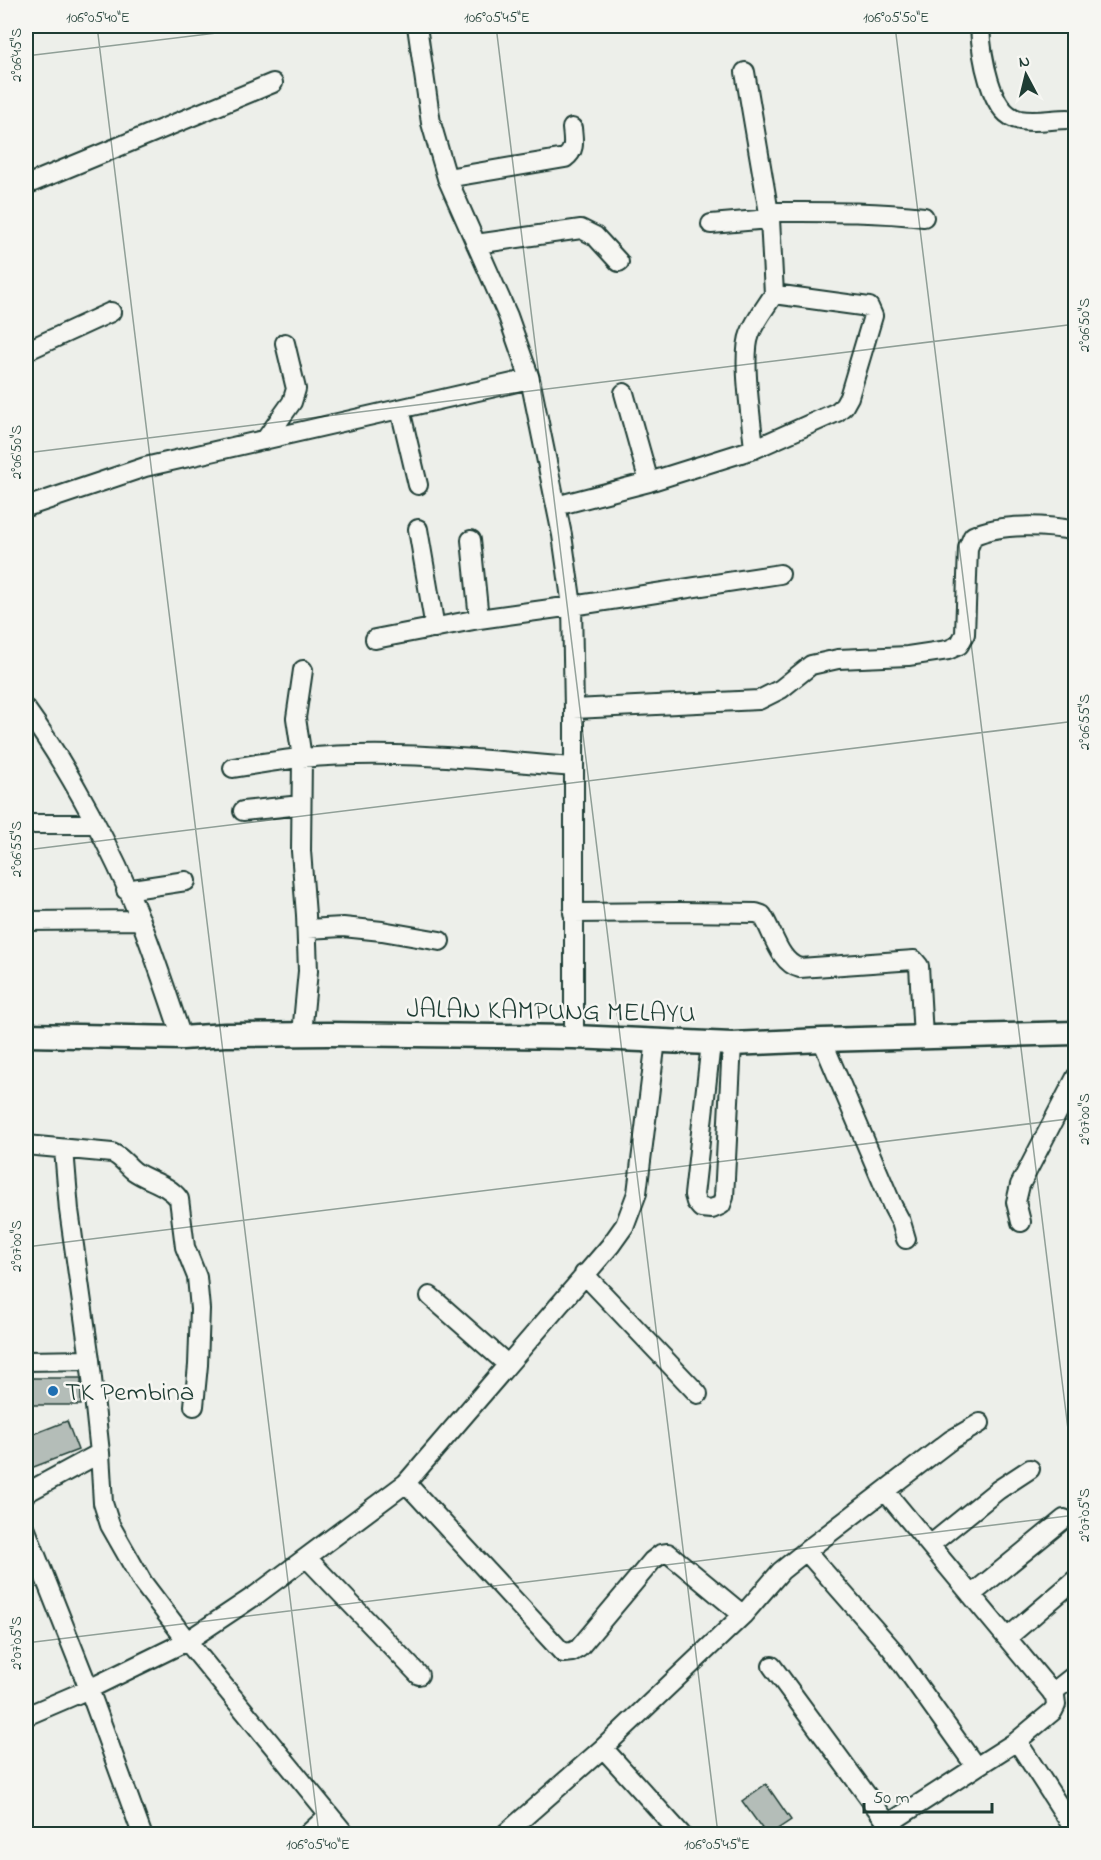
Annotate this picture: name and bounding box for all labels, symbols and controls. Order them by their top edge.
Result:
text: 106°05'40"E [66,7,130,29]
text: 106°05'45"E [464,7,530,29]
text: 106°05'50"E [863,7,929,29]
text: 2°06'45"S [6,28,28,82]
north arrow [996,45,1056,105]
text: N [1018,50,1031,75]
text: 2°06'50"S [1074,297,1096,352]
text: 2°06'50"S [6,424,28,479]
text: 2°06'55"S [1074,693,1096,750]
text: 2°06'55"S [6,820,28,877]
street label: JALAN KAMPUNG MELAYU [406,990,696,1035]
text: 2°07'00"S [1074,1093,1096,1145]
text: 2°07'00"S [6,1220,28,1272]
place label: TK Pembina [65,1374,194,1413]
marker: TK Pembina [46,1384,60,1398]
text: 2°07'05"S [1074,1488,1096,1542]
text: 2°07'05"S [6,1616,28,1670]
scale bar [864,1776,992,1814]
text: 50 m [873,1786,910,1812]
text: 106°05'40"E [286,1834,350,1856]
text: 106°05'45"E [684,1834,750,1856]

